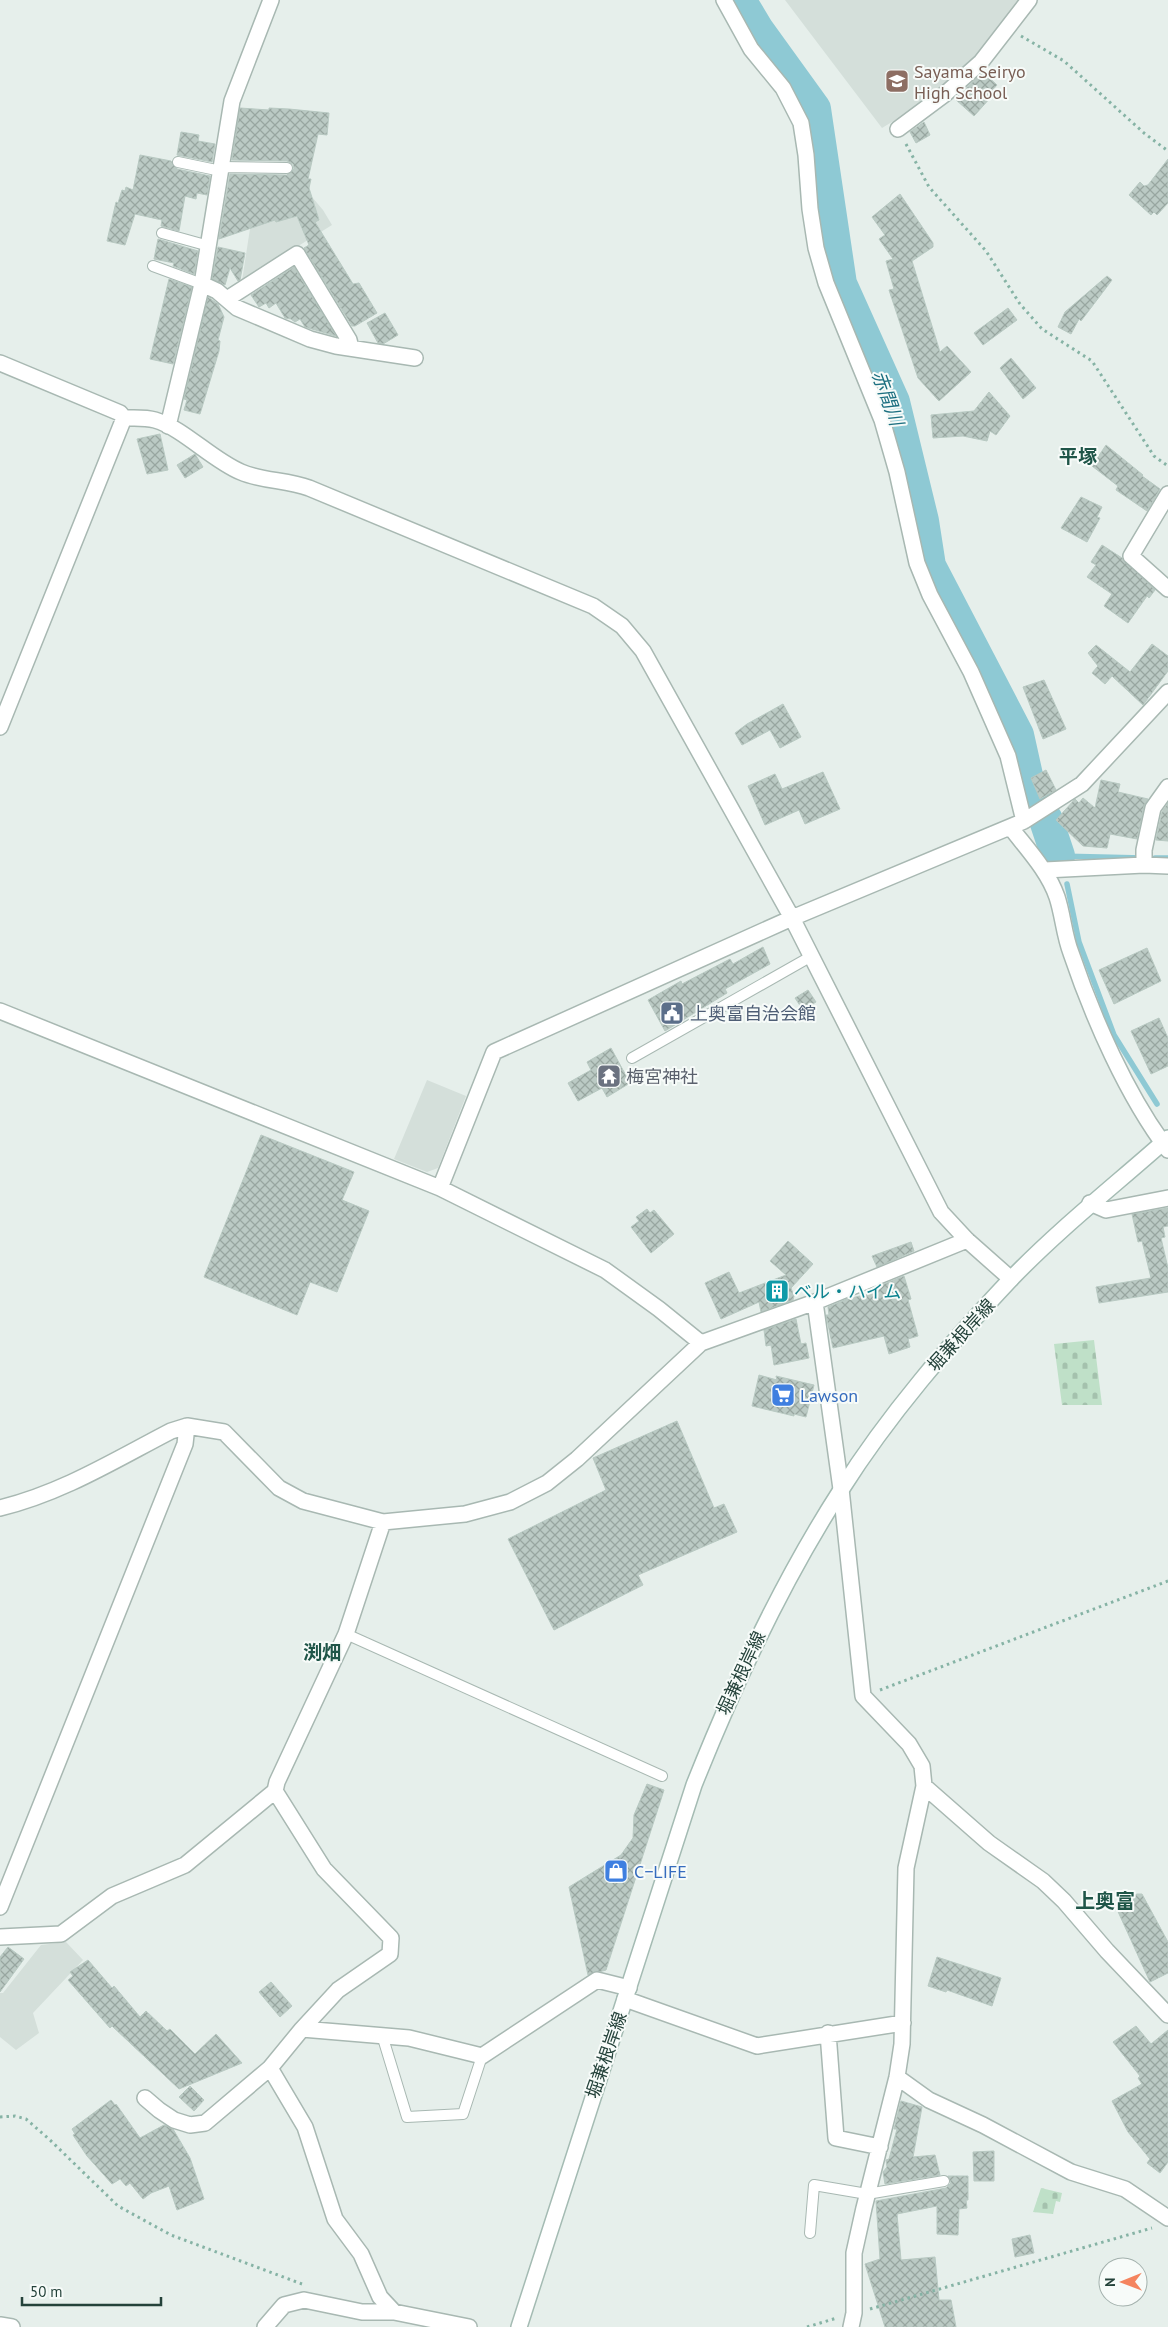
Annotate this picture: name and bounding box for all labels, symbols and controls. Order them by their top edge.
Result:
place label: Sayama Seiryo High School [914,60,1026,104]
school or university icon: Sayama Seiryo High School [884,68,910,94]
water label: 赤間川 [867,367,910,431]
district label: 平塚 [1059,444,1097,468]
public building icon: 上奥富自治会館 [659,1000,685,1026]
place label: 上奥富自治会館 [690,1002,816,1025]
temple icon: 梅宮神社 [596,1063,622,1089]
place label: 梅宮神社 [626,1065,698,1088]
building icon: ベル・ハイム [764,1278,790,1304]
place label: ベル・ハイム [794,1280,901,1303]
street label: 堀兼根岸線 [922,1294,1000,1376]
supermarket icon: Lawson [770,1382,796,1408]
place label: Lawson [800,1384,858,1407]
street label: 堀兼根岸線 [712,1627,770,1719]
district label: 渕畑 [303,1640,341,1664]
shop icon: C−LIFE [603,1858,629,1884]
place label: C−LIFE [634,1860,687,1883]
district label: 上奥富 [1075,1888,1135,1914]
street label: 堀兼根岸線 [580,2009,632,2101]
north arrow [1098,2257,1148,2307]
scale bar [22,2274,161,2306]
text: N [1101,2277,1119,2287]
text: 50 m [30,2282,63,2301]

